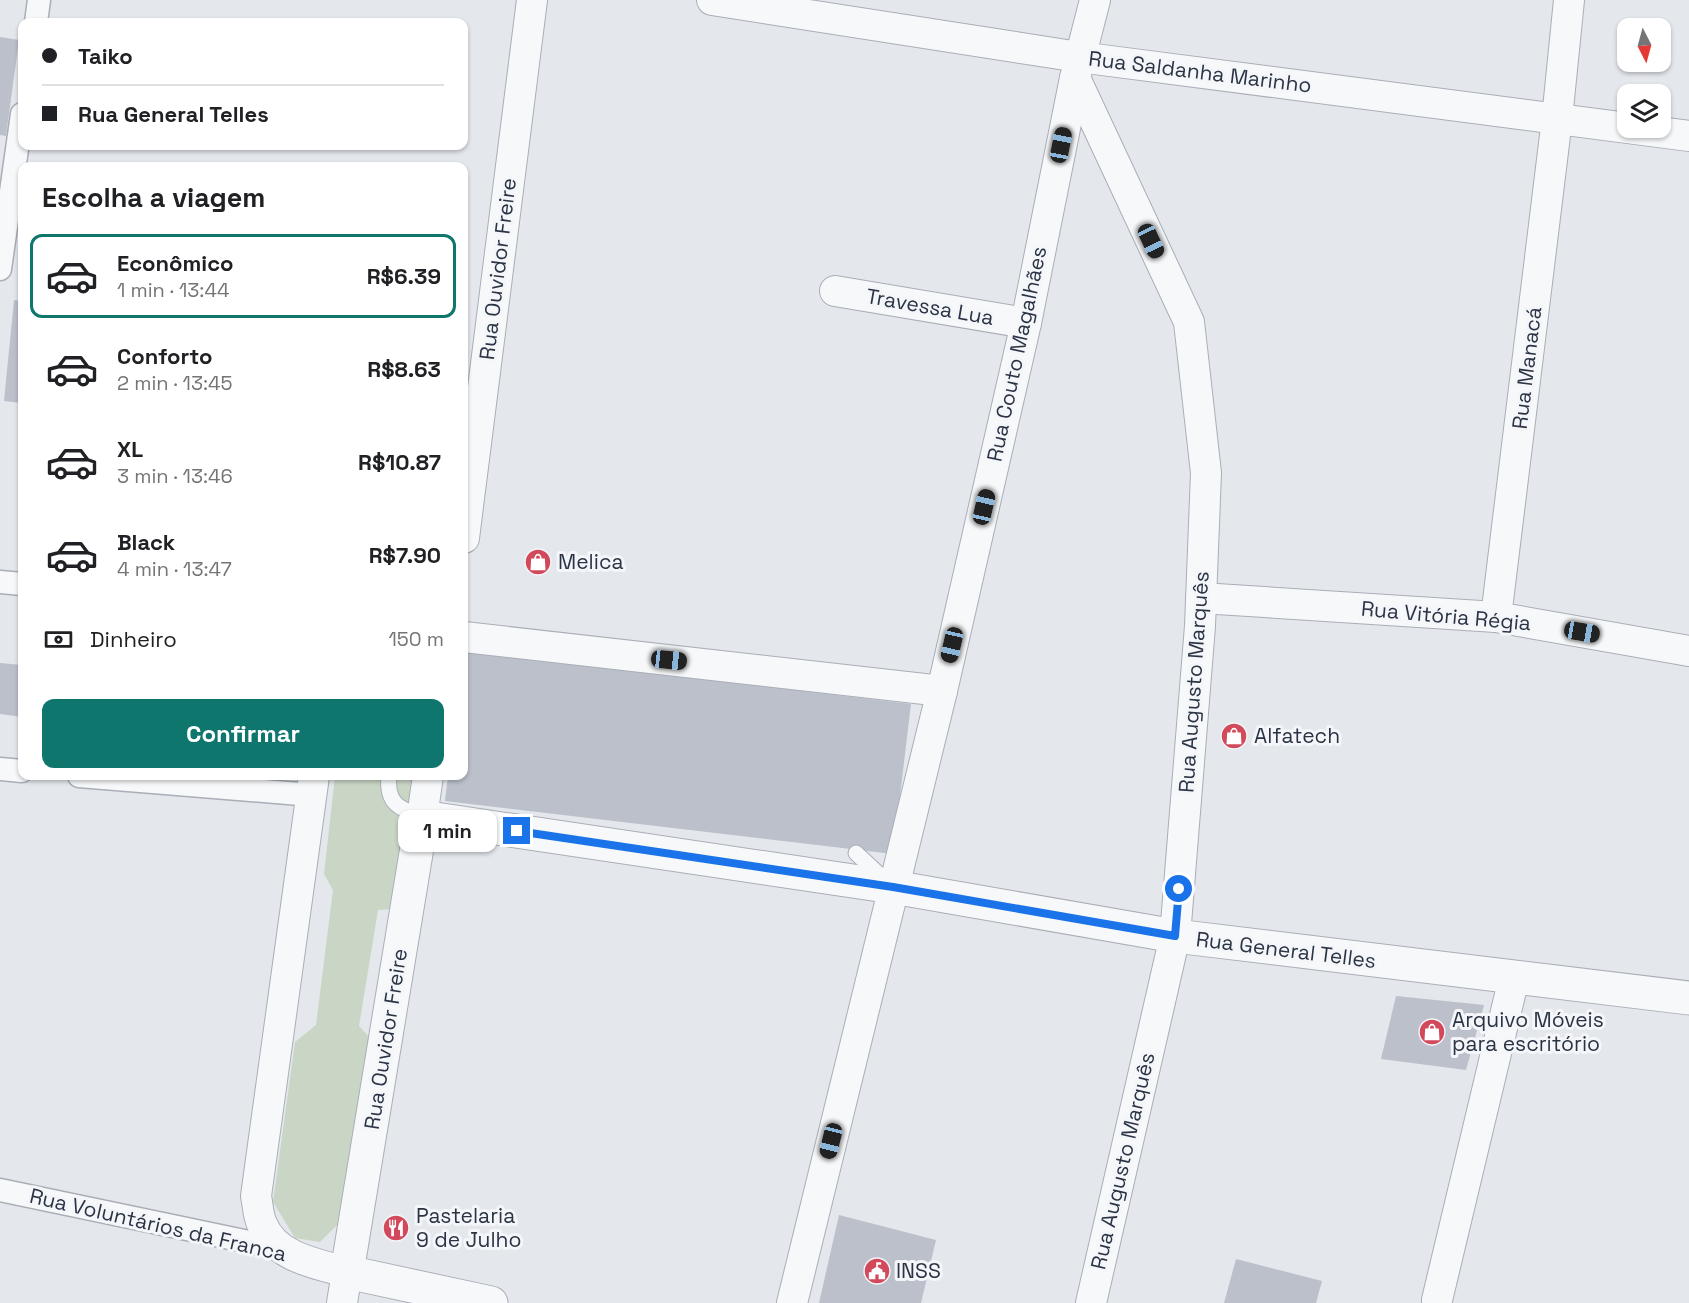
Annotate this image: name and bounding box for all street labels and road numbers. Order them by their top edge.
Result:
street label: Rua Saldanha Marinho [1087,44,1313,99]
street label: Rua Ouvidor Freire [473,176,522,361]
street label: Rua Couto Magalhães [981,244,1053,464]
street label: Travessa Lua [864,282,996,331]
street label: Rua Manacá [1506,305,1547,431]
street label: Rua Augusto Marquês [1172,570,1215,794]
street label: Rua Vitória Régia [1360,595,1532,636]
street label: Rua General Telles [1194,925,1378,974]
street label: Rua Ouvidor Freire [358,946,413,1131]
street label: Rua Augusto Marquês [1084,1050,1161,1272]
street label: Rua Voluntários da Franca [27,1182,289,1267]

